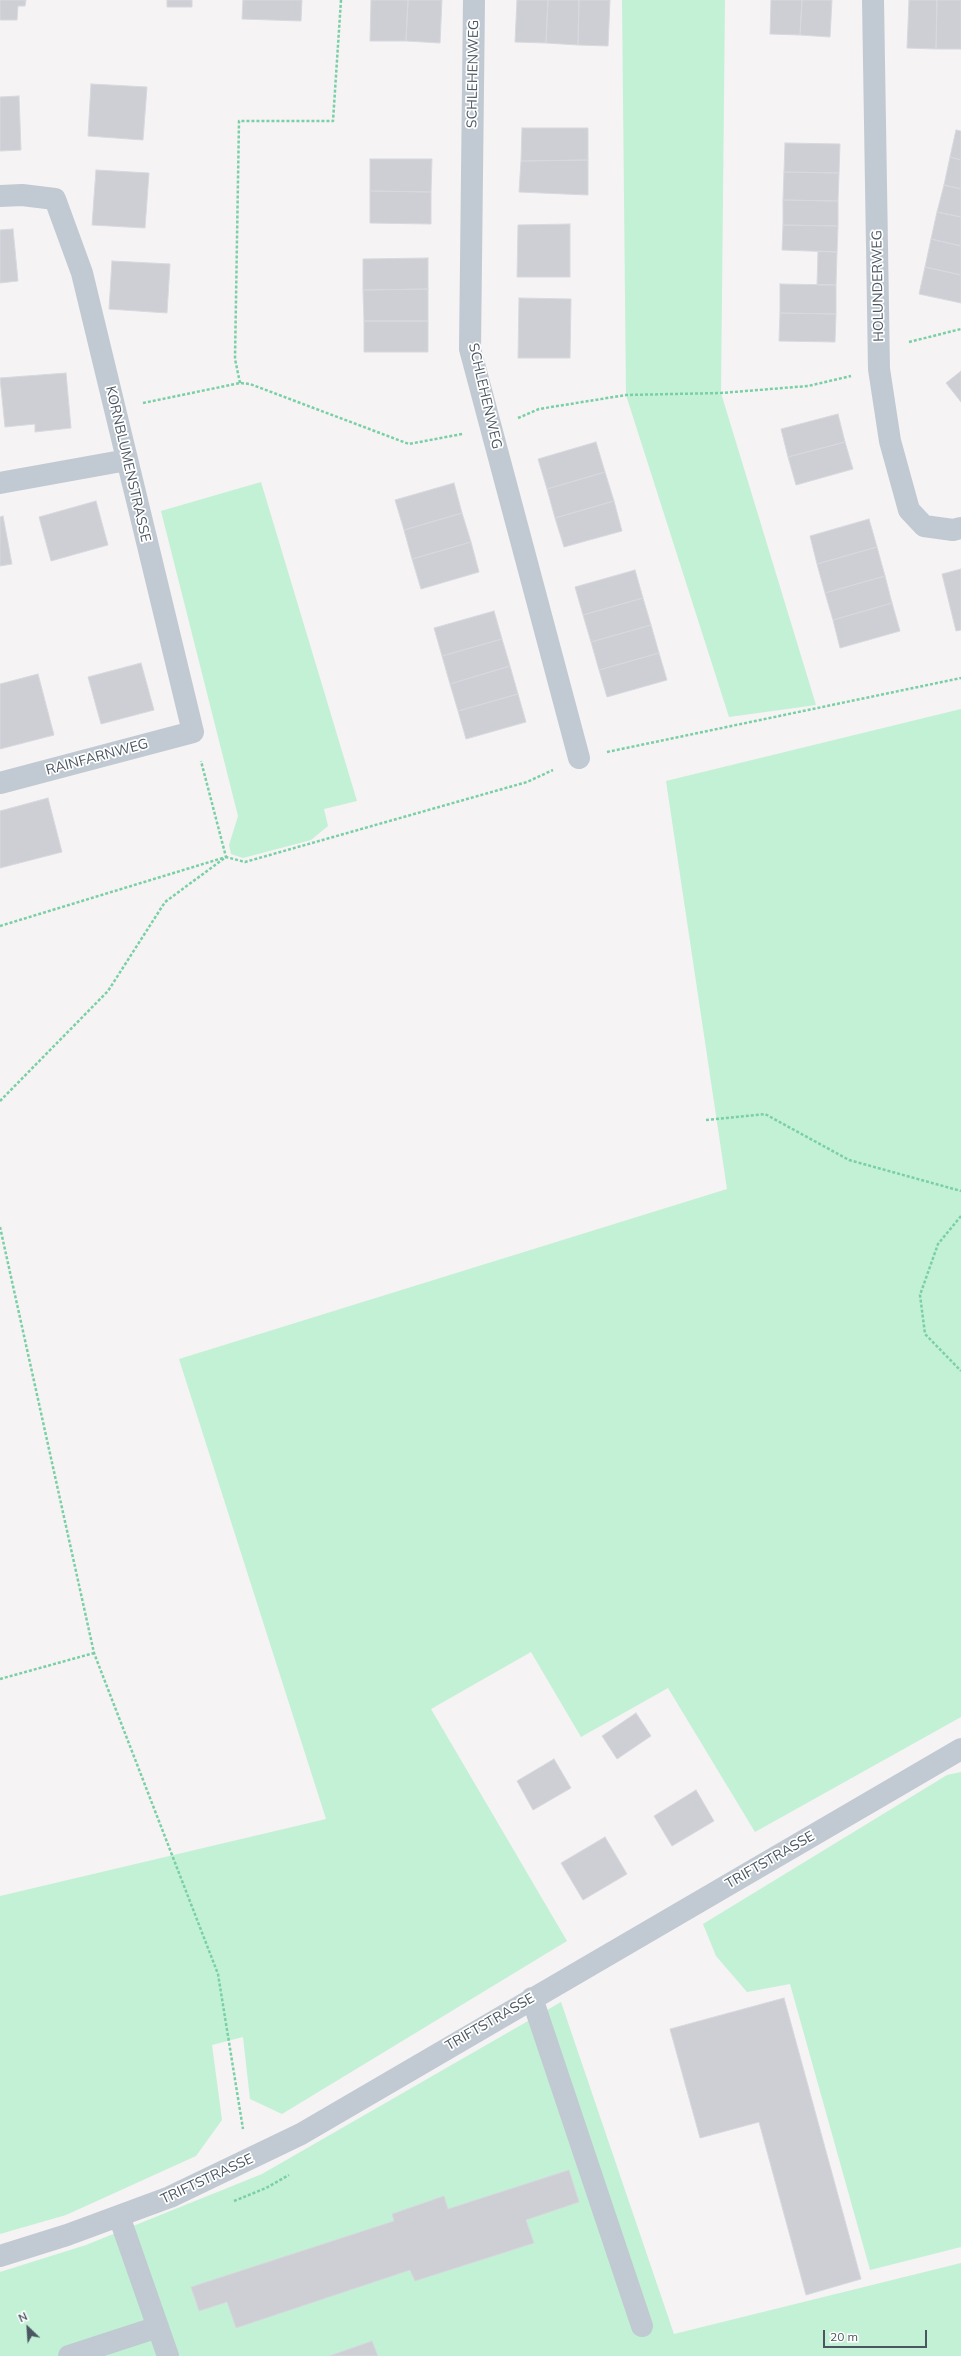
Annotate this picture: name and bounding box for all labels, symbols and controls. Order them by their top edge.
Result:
street label: SCHLEHENWEG [464,20,482,128]
street label: HOLUNDERWEG [869,230,887,342]
street label: SCHLEHENWEG [465,341,505,451]
street label: KORNBLUMENSTRASSE [102,384,154,544]
street label: RAINFARNWEG [44,735,150,779]
street label: TRIFTSTRASSE [722,1828,818,1892]
street label: TRIFTSTRASSE [442,1990,538,2054]
street label: TRIFTSTRASSE [158,2150,256,2208]
north arrow [8,2308,48,2348]
text: N [16,2309,30,2325]
scale bar [825,2322,929,2348]
text: 20 m [830,2329,858,2344]

